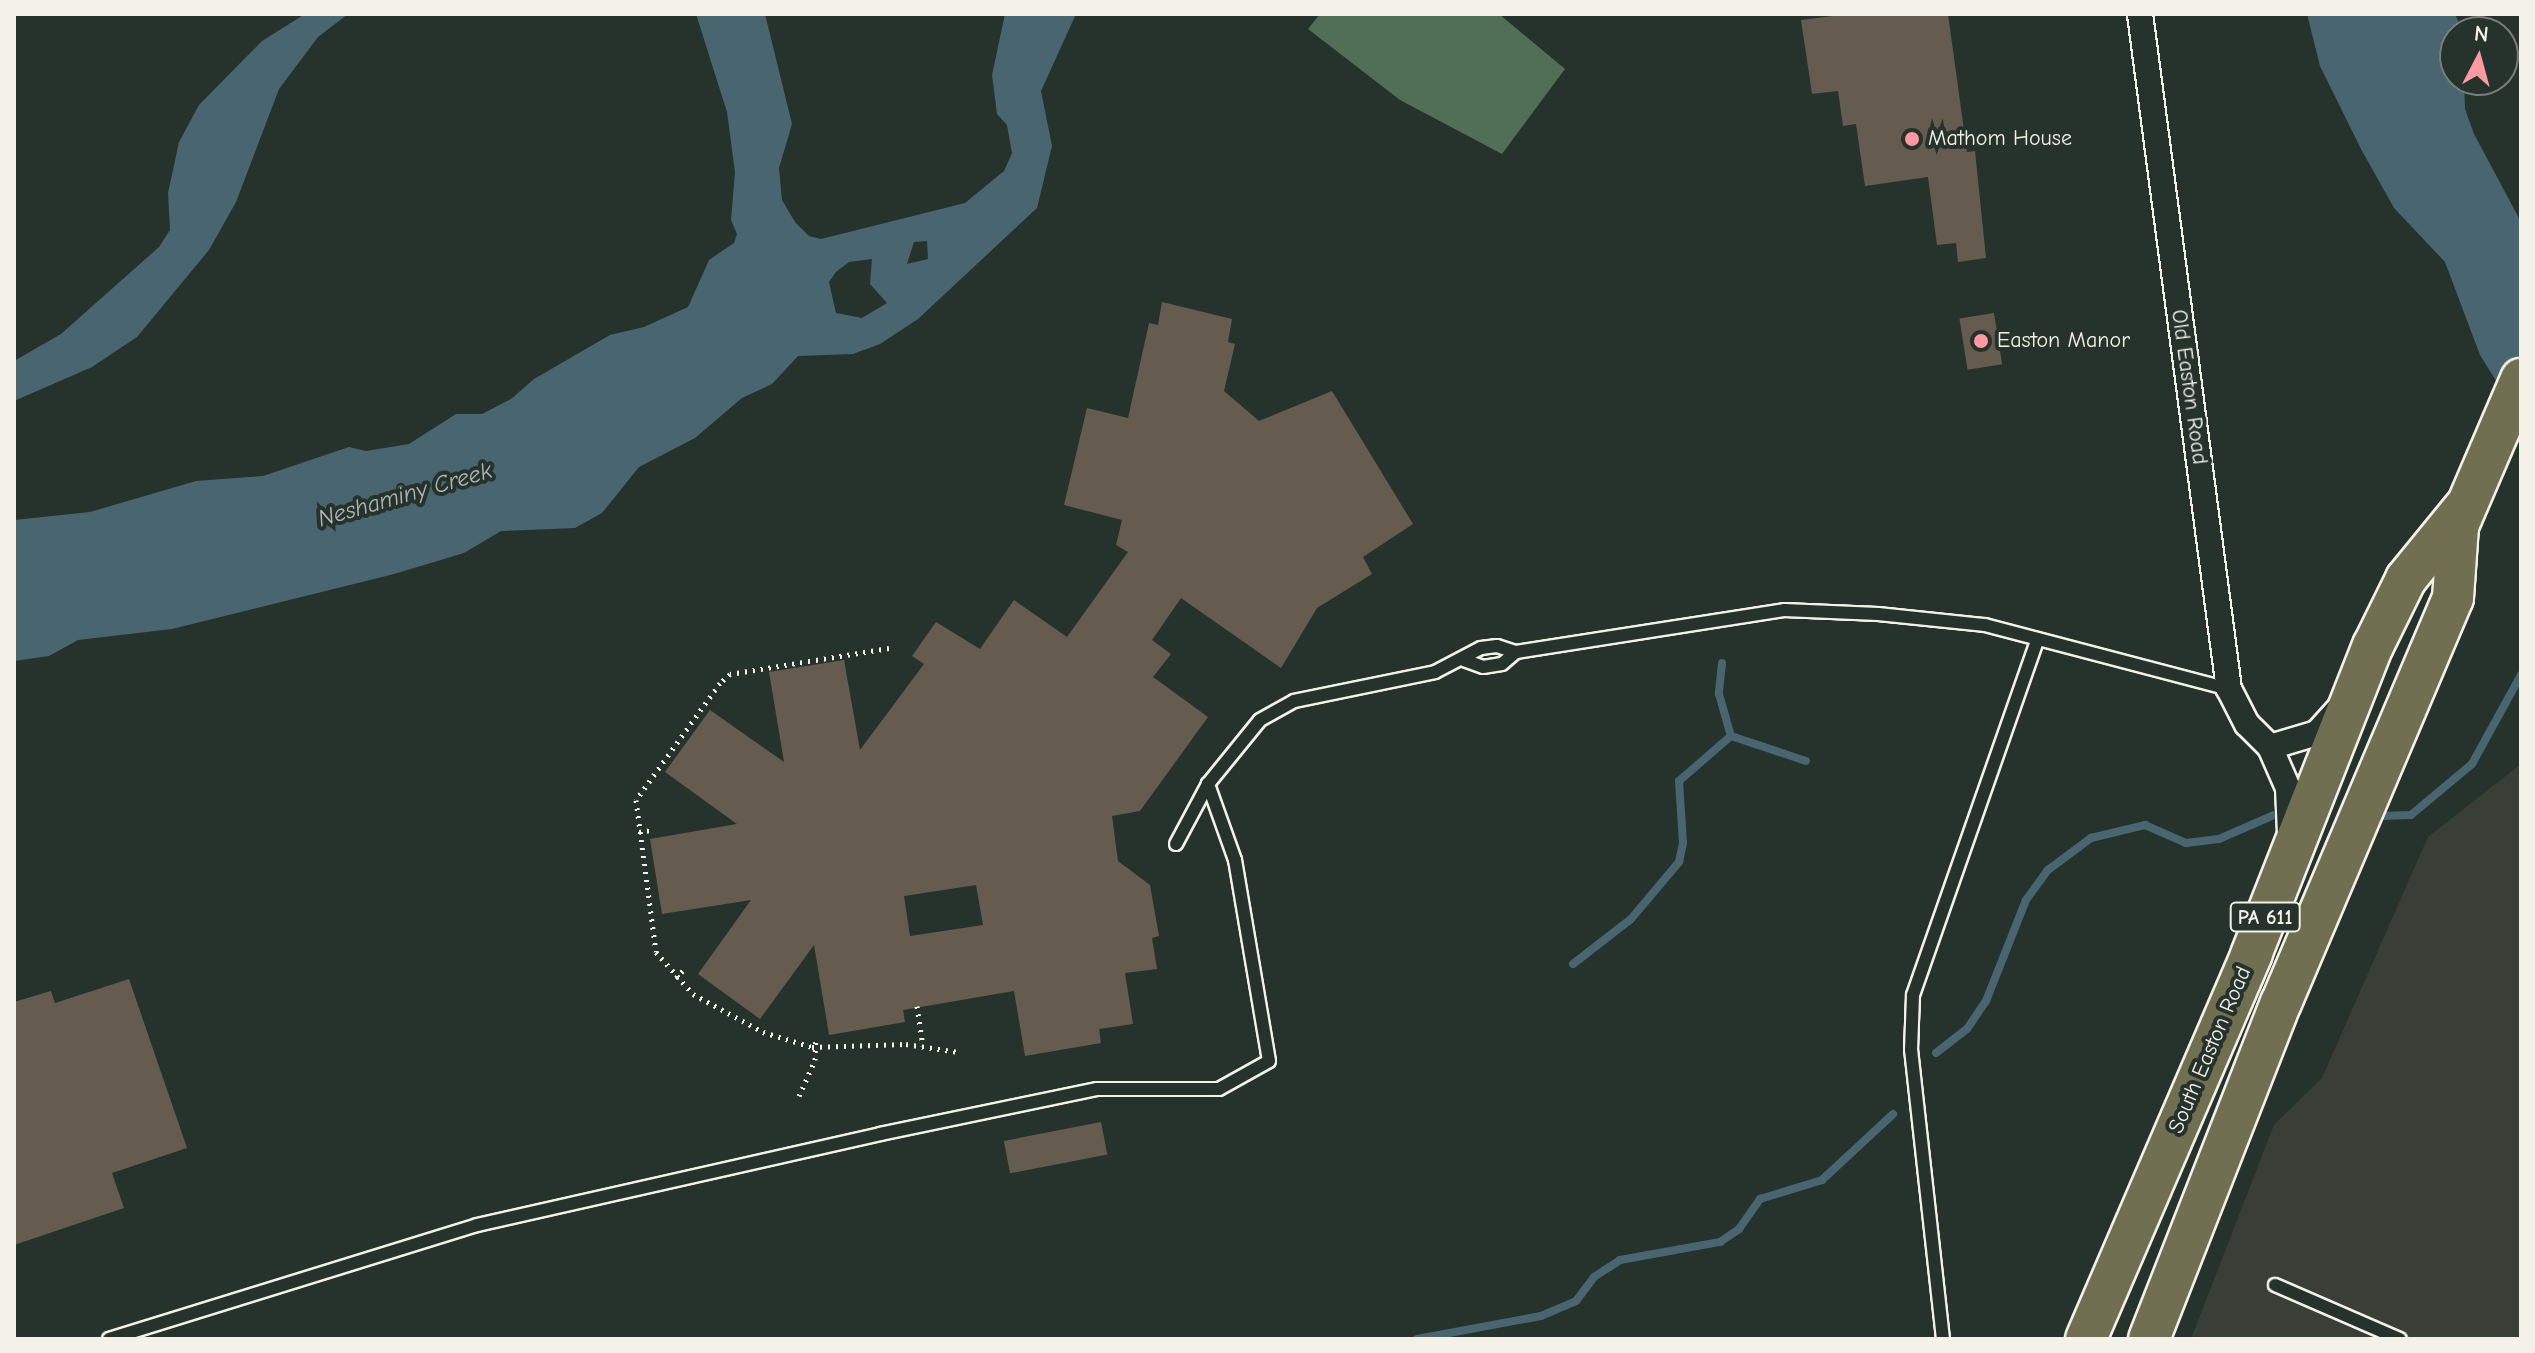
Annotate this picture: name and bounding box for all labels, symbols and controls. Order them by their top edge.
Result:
north arrow [2439,16,2519,96]
text: N [2473,20,2490,48]
place label: Mathom House [1928,126,2072,152]
marker: Mathom House [1903,130,1921,148]
street label: Old Easton Road [2165,308,2213,466]
place label: Easton Manor [1997,328,2130,354]
marker: Easton Manor [1972,332,1990,350]
water label: Neshaminy Creek [315,456,495,534]
road number: PA 611 [2229,901,2301,933]
street label: South Easton Road [2163,963,2257,1137]

